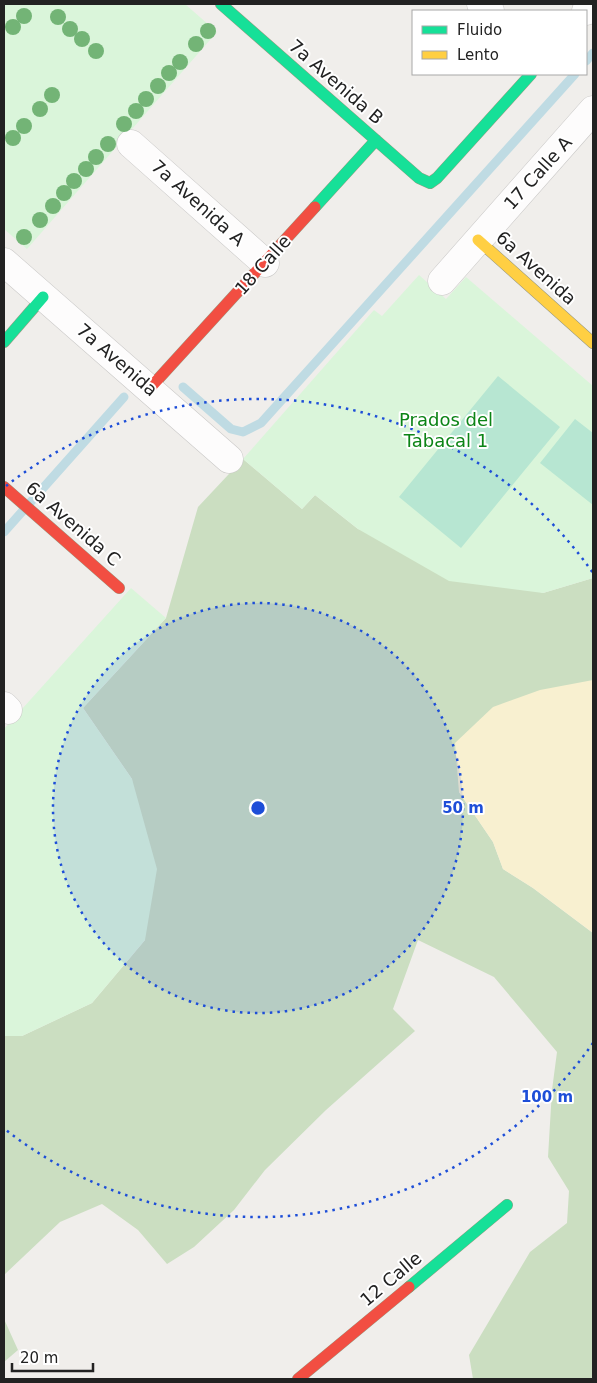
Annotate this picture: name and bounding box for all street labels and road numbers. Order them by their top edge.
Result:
street label: 7a Avenida B [285,35,388,128]
street label: 17 Calle A [499,131,576,214]
street label: 7a Avenida A [147,155,250,250]
street label: 6a Avenida [492,226,581,309]
street label: 18 Calle [230,230,295,299]
street label: 7a Avenida [73,319,162,400]
street label: 6a Avenida C [22,477,125,570]
street label: 12 Calle [356,1247,426,1310]

